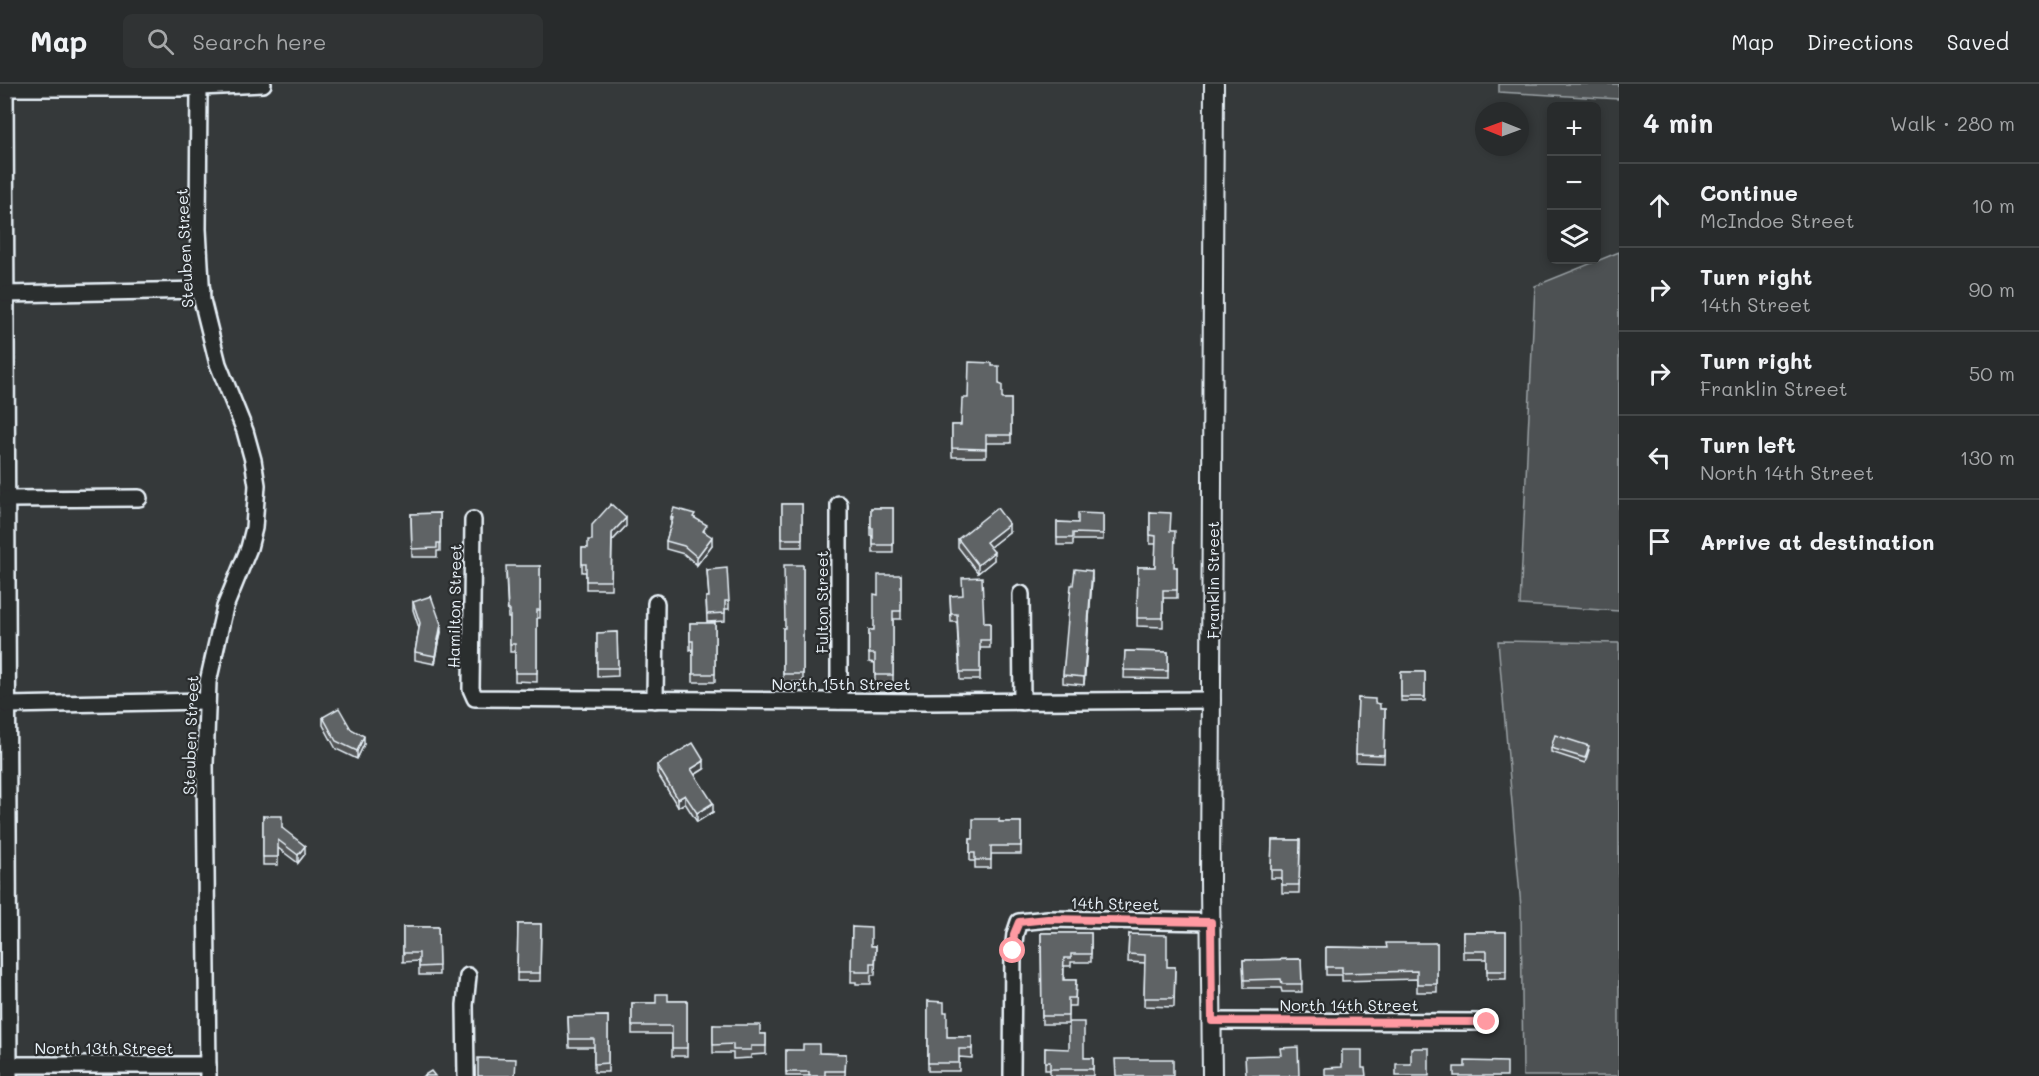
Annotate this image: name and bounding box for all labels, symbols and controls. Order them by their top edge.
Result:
search box [123,14,543,68]
text: Map [30,23,87,59]
icon: search [144,25,177,58]
text: Search here [192,27,326,56]
text: Map [1731,28,1774,55]
text: Directions [1807,28,1914,55]
text: Saved [1947,28,2009,55]
north arrow [1475,102,1529,156]
map controls [1547,102,1601,264]
button: + [1547,102,1601,156]
text: 4 min [1643,106,1713,140]
text: Walk · 280 m [1890,110,2015,136]
button: − [1547,156,1601,210]
text: Continue [1700,178,1798,207]
street label: Steuben Street [170,188,198,308]
icon: ahead [1643,189,1676,222]
text: 10 m [1971,192,2015,218]
text: McIndoe Street [1700,207,1855,233]
button: layers [1547,210,1601,264]
text: Turn right [1700,262,1812,291]
icon: right [1643,273,1676,306]
text: 90 m [1969,276,2015,302]
text: 14th Street [1700,291,1811,317]
text: Turn right [1700,346,1812,375]
icon: right [1643,357,1676,390]
text: 50 m [1969,360,2015,386]
text: Franklin Street [1700,375,1848,401]
text: Turn left [1700,430,1796,459]
icon: left [1643,441,1676,474]
text: 130 m [1960,444,2015,470]
text: North 14th Street [1700,459,1874,485]
street label: Franklin Street [1202,521,1223,639]
icon: arrive [1643,525,1676,558]
text: Arrive at destination [1700,527,1935,556]
street label: Hamilton Street [442,544,466,668]
street label: Fulton Street [811,550,832,654]
street label: North 15th Street [771,673,911,694]
street label: Steuben Street [177,675,203,795]
street label: 14th Street [1070,892,1160,914]
route start [999,937,1025,963]
street label: North 14th Street [1279,994,1419,1015]
route end [1473,1008,1499,1034]
street label: North 13th Street [34,1037,174,1058]

